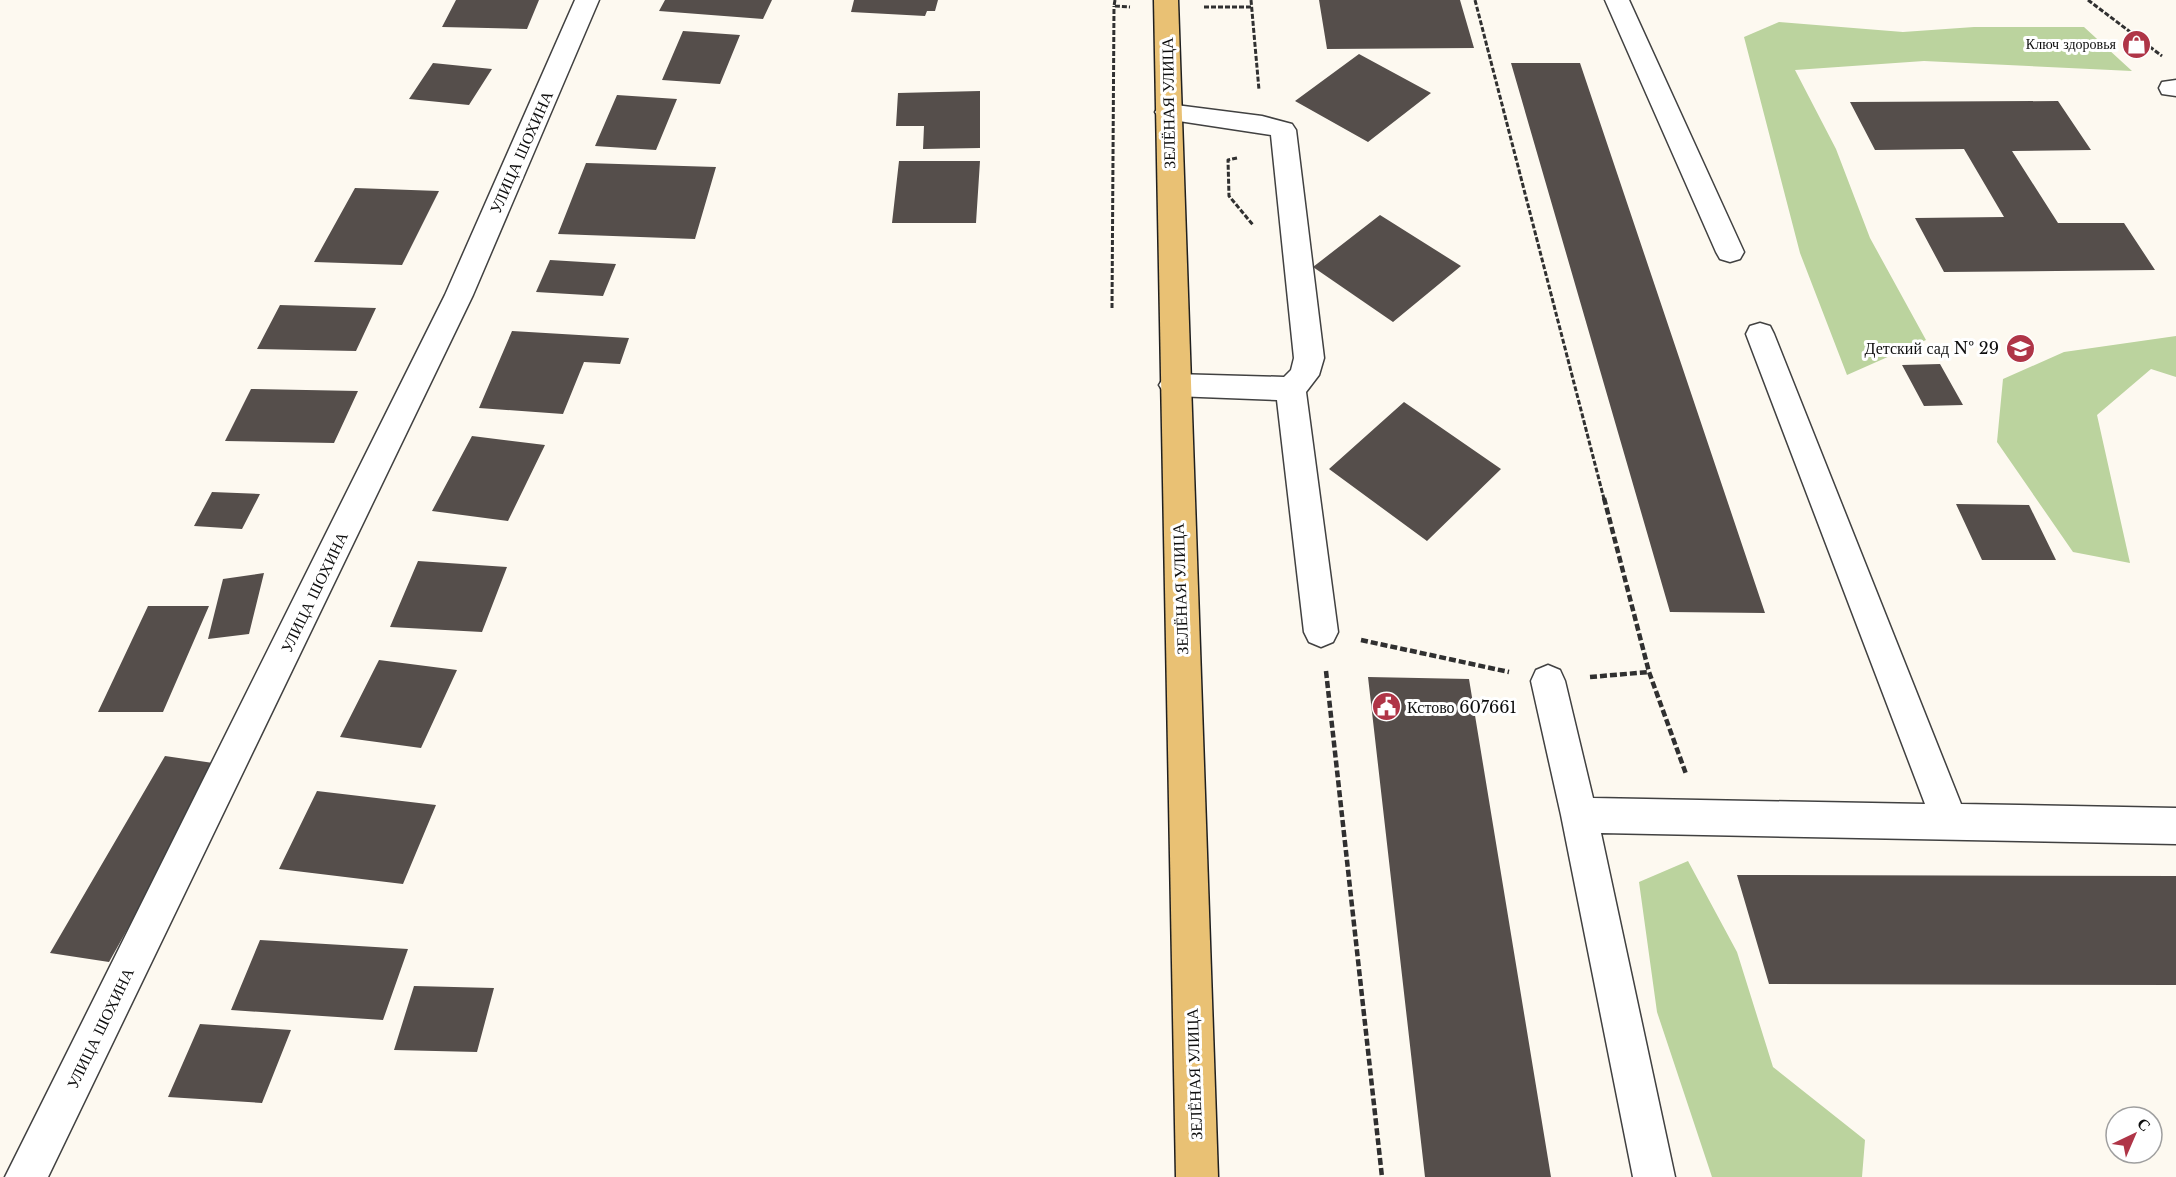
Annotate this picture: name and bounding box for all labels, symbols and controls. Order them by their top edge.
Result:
shop icon: Ключ здоровья [2121,28,2153,60]
place label: Ключ здоровья [2026,35,2117,53]
street label: ЗЕЛЁНАЯ УЛИЦА [1157,37,1179,169]
street label: УЛИЦА ШОХИНА [485,87,557,216]
school or university icon: Детский сад № 29 [2004,332,2036,364]
place label: Детский сад № 29 [1865,338,1999,358]
street label: ЗЕЛЁНАЯ УЛИЦА [1168,522,1192,655]
street label: УЛИЦА ШОХИНА [276,528,352,656]
public building icon: Кстово 607661 [1370,691,1402,723]
place label: Кстово 607661 [1407,697,1517,717]
street label: УЛИЦА ШОХИНА [62,964,138,1092]
street label: ЗЕЛЁНАЯ УЛИЦА [1182,1007,1206,1140]
north arrow [2104,1105,2164,1165]
text: С [2133,1113,2156,1135]

